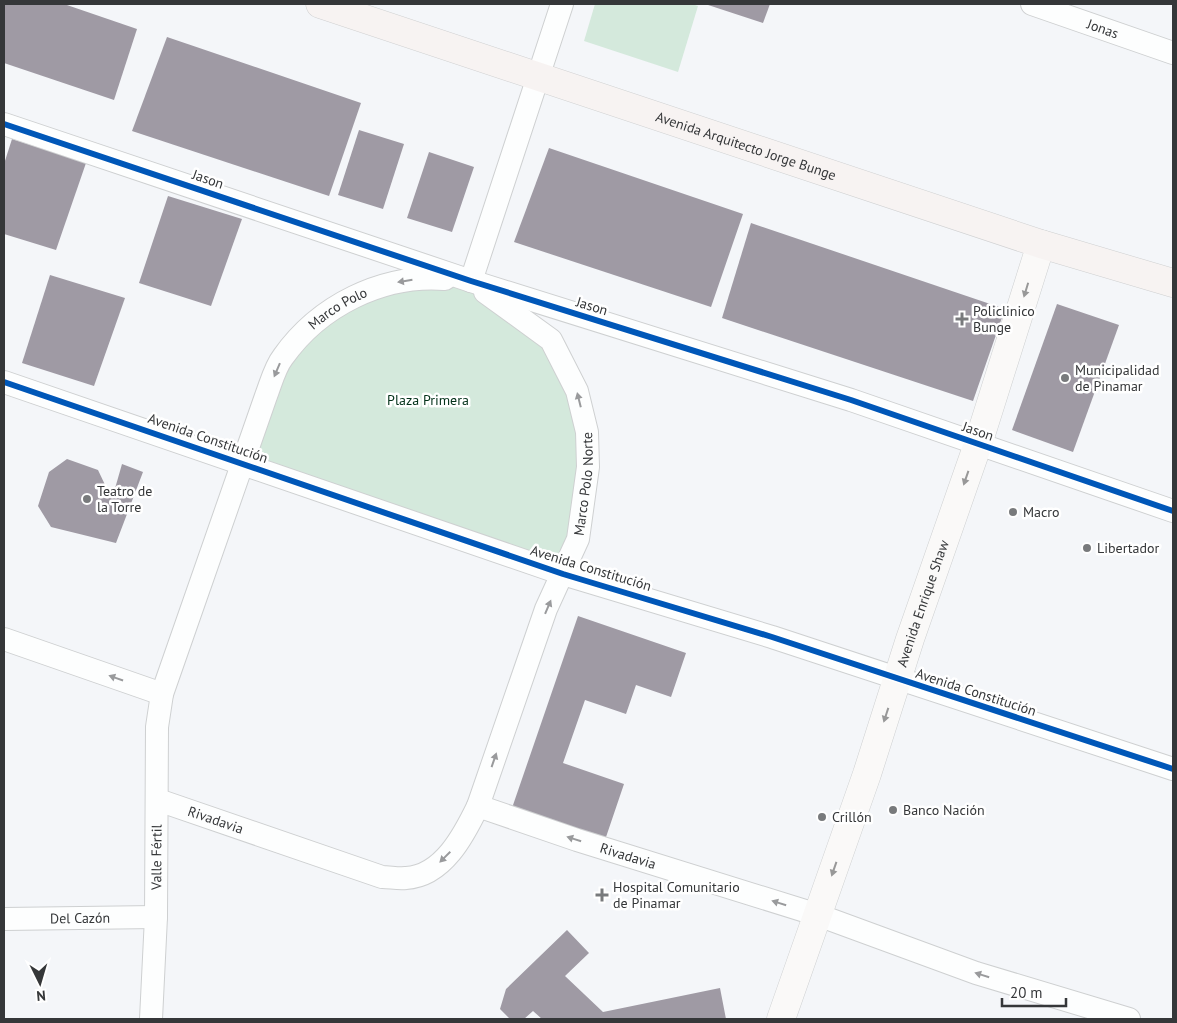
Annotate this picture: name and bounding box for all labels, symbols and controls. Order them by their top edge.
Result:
street label: Jonas [1084,15,1121,42]
street label: Avenida Arquitecto Jorge Bunge [653,107,839,184]
street label: Jason [189,165,226,193]
one-way arrow [396,277,412,285]
street label: Marco Polo [304,283,370,333]
one-way arrow [1022,283,1029,298]
street label: Jason [573,292,610,319]
place label: Policlinico Bunge [973,302,1035,336]
marker: Policlinico Bunge [955,312,969,326]
place label: Municipalidad de Pinamar [1075,361,1159,395]
one-way arrow [272,363,280,377]
marker: Municipalidad de Pinamar [1059,372,1071,384]
park label: Plaza Primera [387,391,469,409]
one-way arrow [575,393,583,408]
street label: Avenida Constitución [146,409,270,467]
street label: Jason [959,417,996,445]
street label: Marco Polo Norte [570,432,597,537]
one-way arrow [962,471,969,486]
place label: Teatro de la Torre [97,482,152,516]
marker: Teatro de la Torre [81,493,93,505]
place label: Macro [1023,503,1060,521]
marker: Macro [1007,506,1019,518]
street label: Avenida Enrique Shaw [893,537,953,669]
place label: Libertador [1097,539,1160,557]
street label: Avenida Constitución [528,541,654,595]
marker: Libertador [1081,542,1093,554]
one-way arrow [544,600,552,614]
street label: Avenida Constitución [913,664,1039,720]
one-way arrow [108,674,123,682]
one-way arrow [881,708,889,723]
one-way arrow [491,753,498,768]
place label: Banco Nación [903,801,985,819]
street label: Rivadavia [185,802,246,838]
marker: Banco Nación [887,804,899,816]
place label: Crillón [832,808,872,826]
marker: Crillón [816,811,828,823]
street label: Valle Fértil [147,824,165,891]
one-way arrow [566,835,581,843]
street label: Rivadavia [598,839,658,873]
one-way arrow [439,851,451,863]
one-way arrow [830,862,838,877]
place label: Hospital Comunitario de Pinamar [613,878,740,912]
marker: Hospital Comunitario de Pinamar [595,888,609,902]
one-way arrow [772,899,787,907]
street label: Del Cazón [50,909,110,927]
north arrow [15,958,65,1008]
one-way arrow [974,970,989,978]
scale bar [1002,976,1066,1008]
text: 20 m [1010,983,1043,1002]
text: N [36,987,47,1005]

